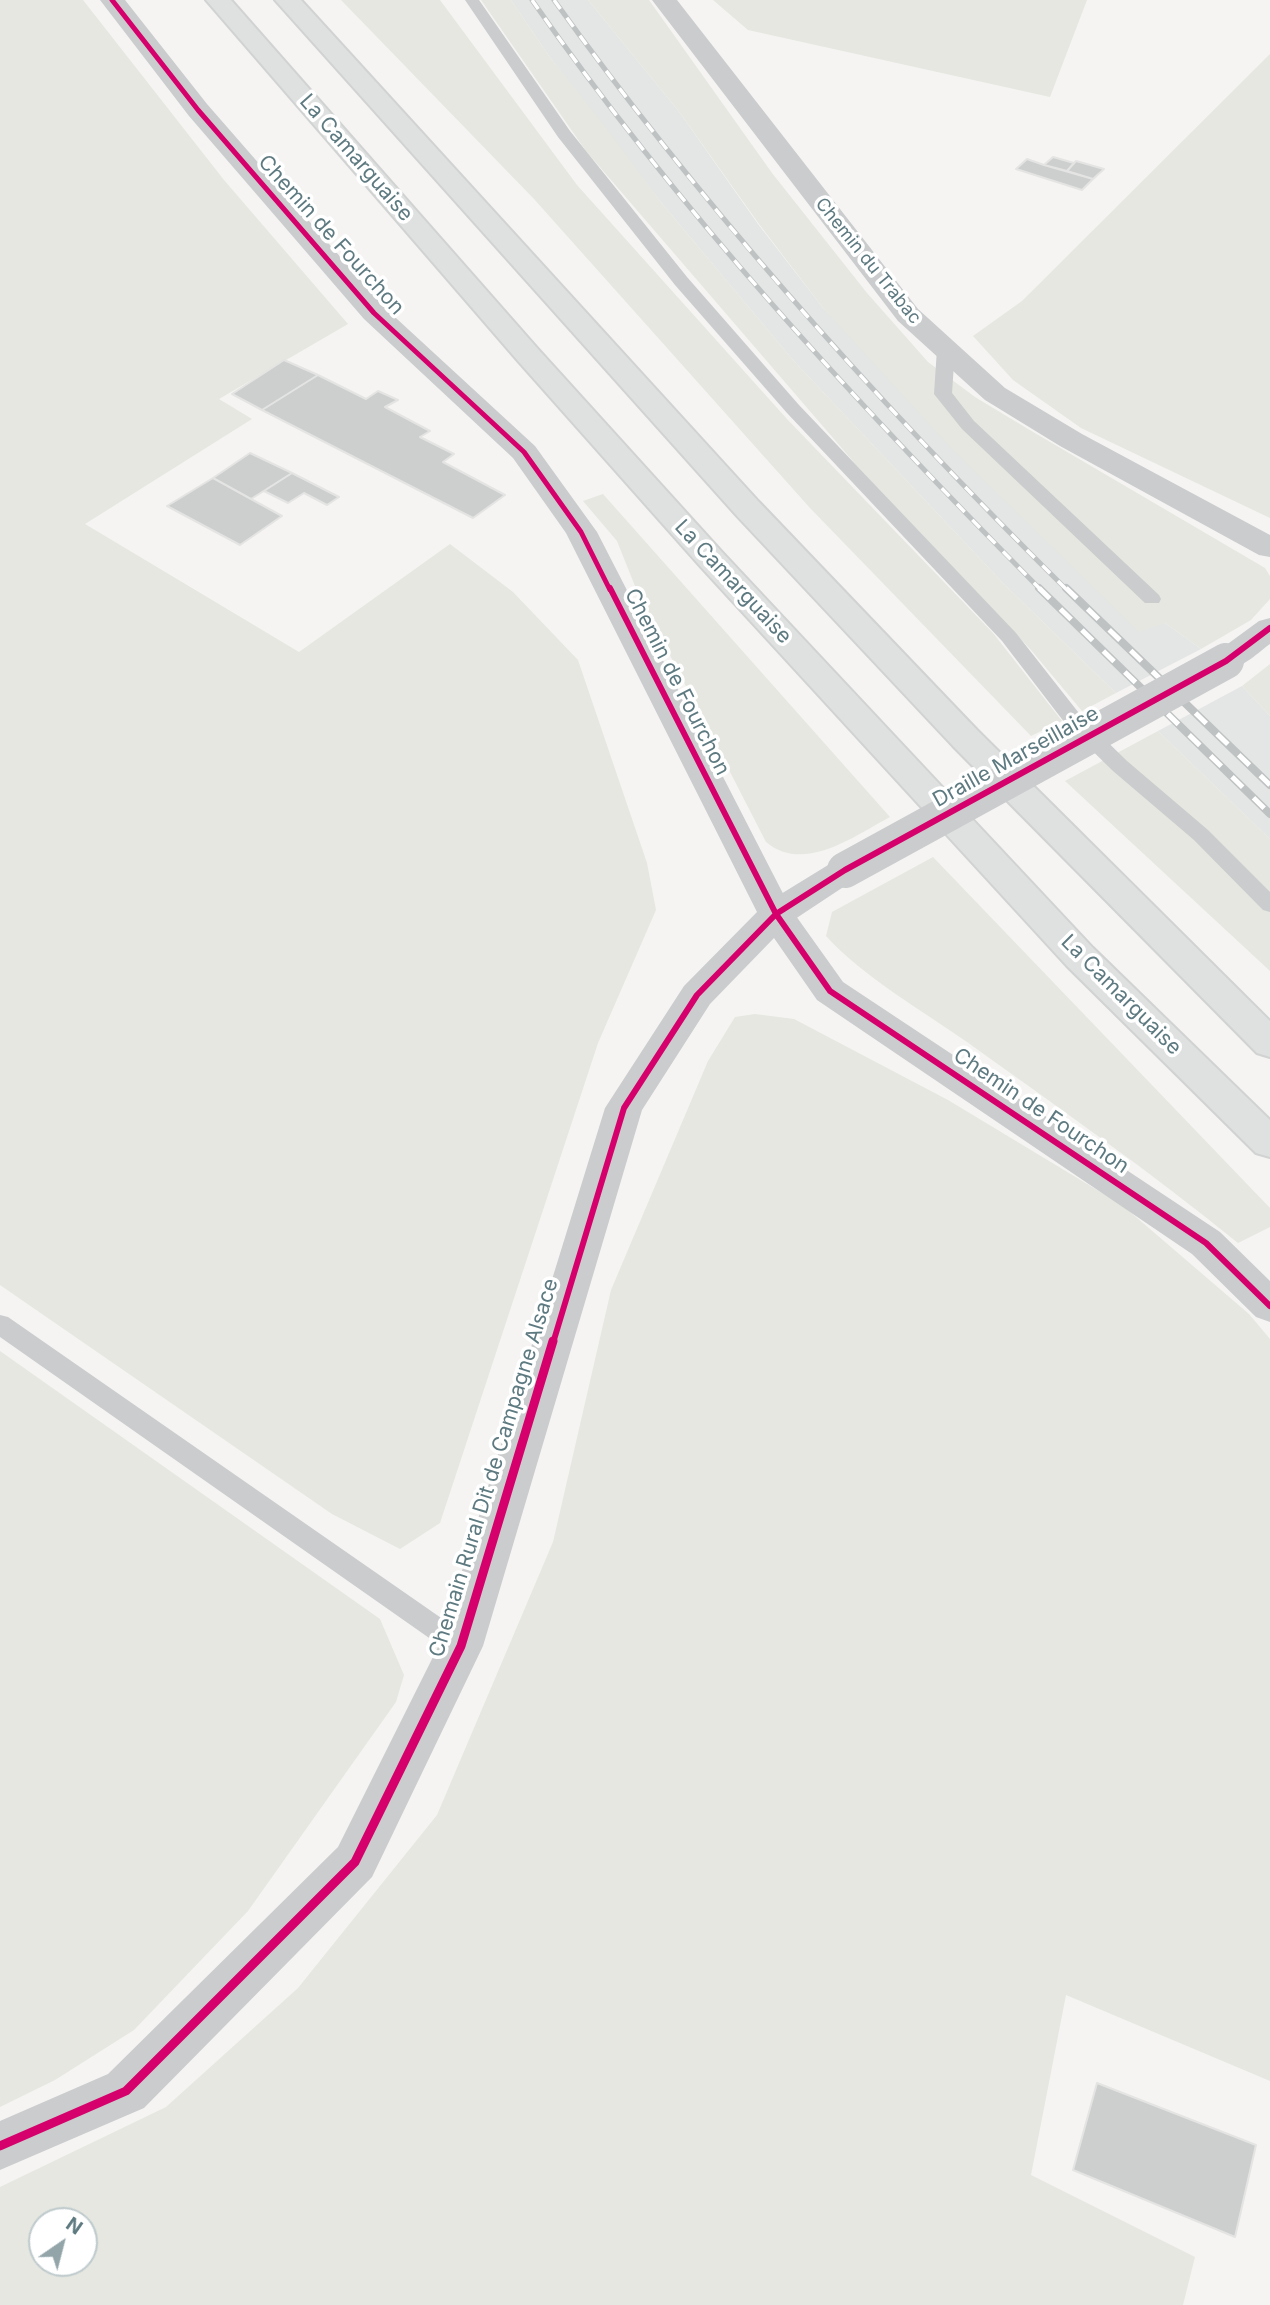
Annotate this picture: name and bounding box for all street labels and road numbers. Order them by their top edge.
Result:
street label: La Camarguaise [294,89,418,227]
street label: Chemin de Fourchon [253,150,409,320]
street label: Chemin du Trabac [811,194,925,328]
street label: La Camarguaise [669,515,797,649]
street label: Chemin de Fourchon [619,584,735,780]
street label: Draille Marseillaise [929,701,1103,813]
street label: La Camarguaise [1056,930,1186,1060]
street label: Chemin de Fourchon [948,1043,1134,1179]
street label: Chemain Rural Dit de Campagne Alsace [424,1276,564,1660]

